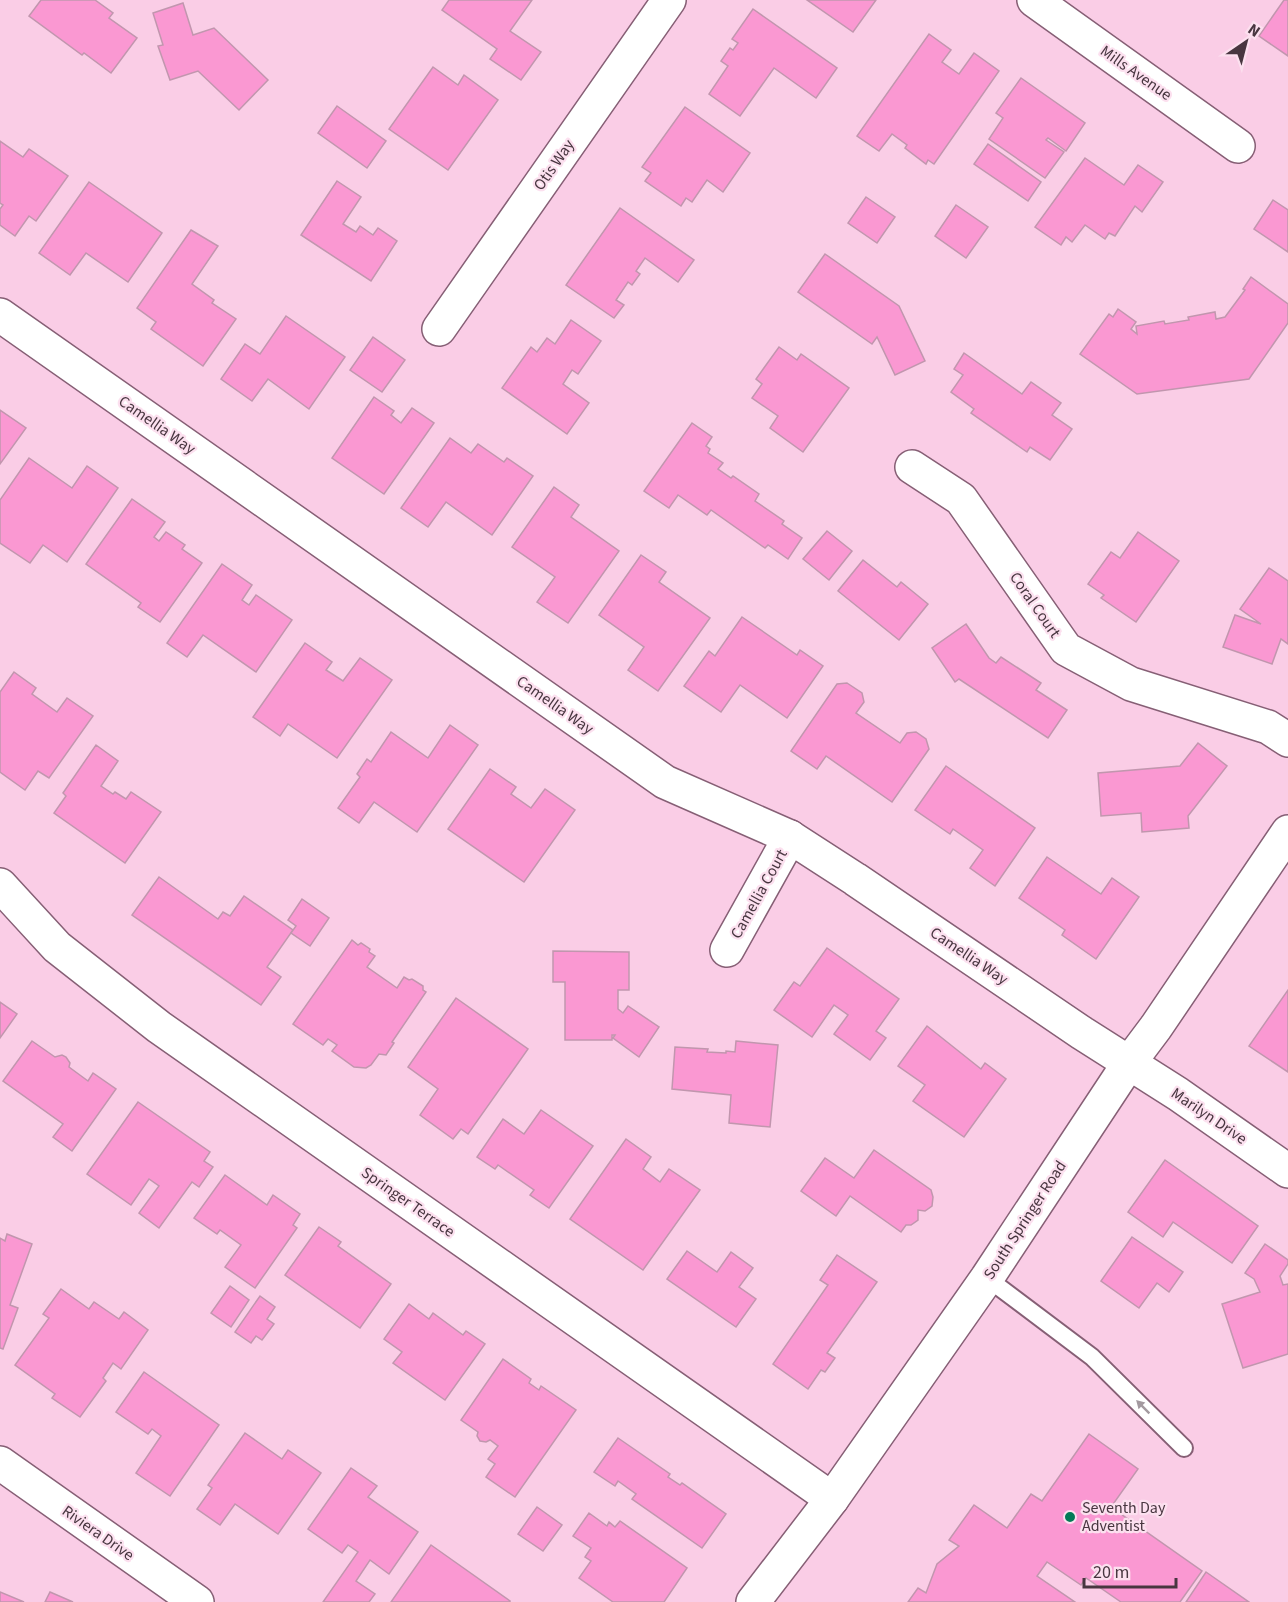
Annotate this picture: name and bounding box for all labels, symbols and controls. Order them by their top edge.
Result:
north arrow [1216,12,1276,72]
text: N [1243,18,1265,43]
street label: Mills Avenue [1096,40,1176,106]
street label: Otis Way [528,135,580,195]
street label: Camellia Way [114,390,200,460]
street label: Coral Court [1004,568,1066,643]
street label: Camellia Way [512,670,598,740]
street label: Camellia Court [725,845,793,943]
street label: Camellia Way [926,922,1013,990]
street label: Marilyn Drive [1167,1082,1251,1150]
street label: South Springer Road [978,1156,1072,1284]
street label: Springer Terrace [357,1162,459,1242]
one-way arrow [1135,1400,1150,1414]
place label: Seventh Day Adventist [1082,1497,1166,1537]
street label: Riviera Drive [57,1500,139,1566]
marker: Seventh Day Adventist [1063,1510,1077,1524]
scale bar [1084,1551,1176,1589]
text: 20 m [1093,1560,1129,1585]

